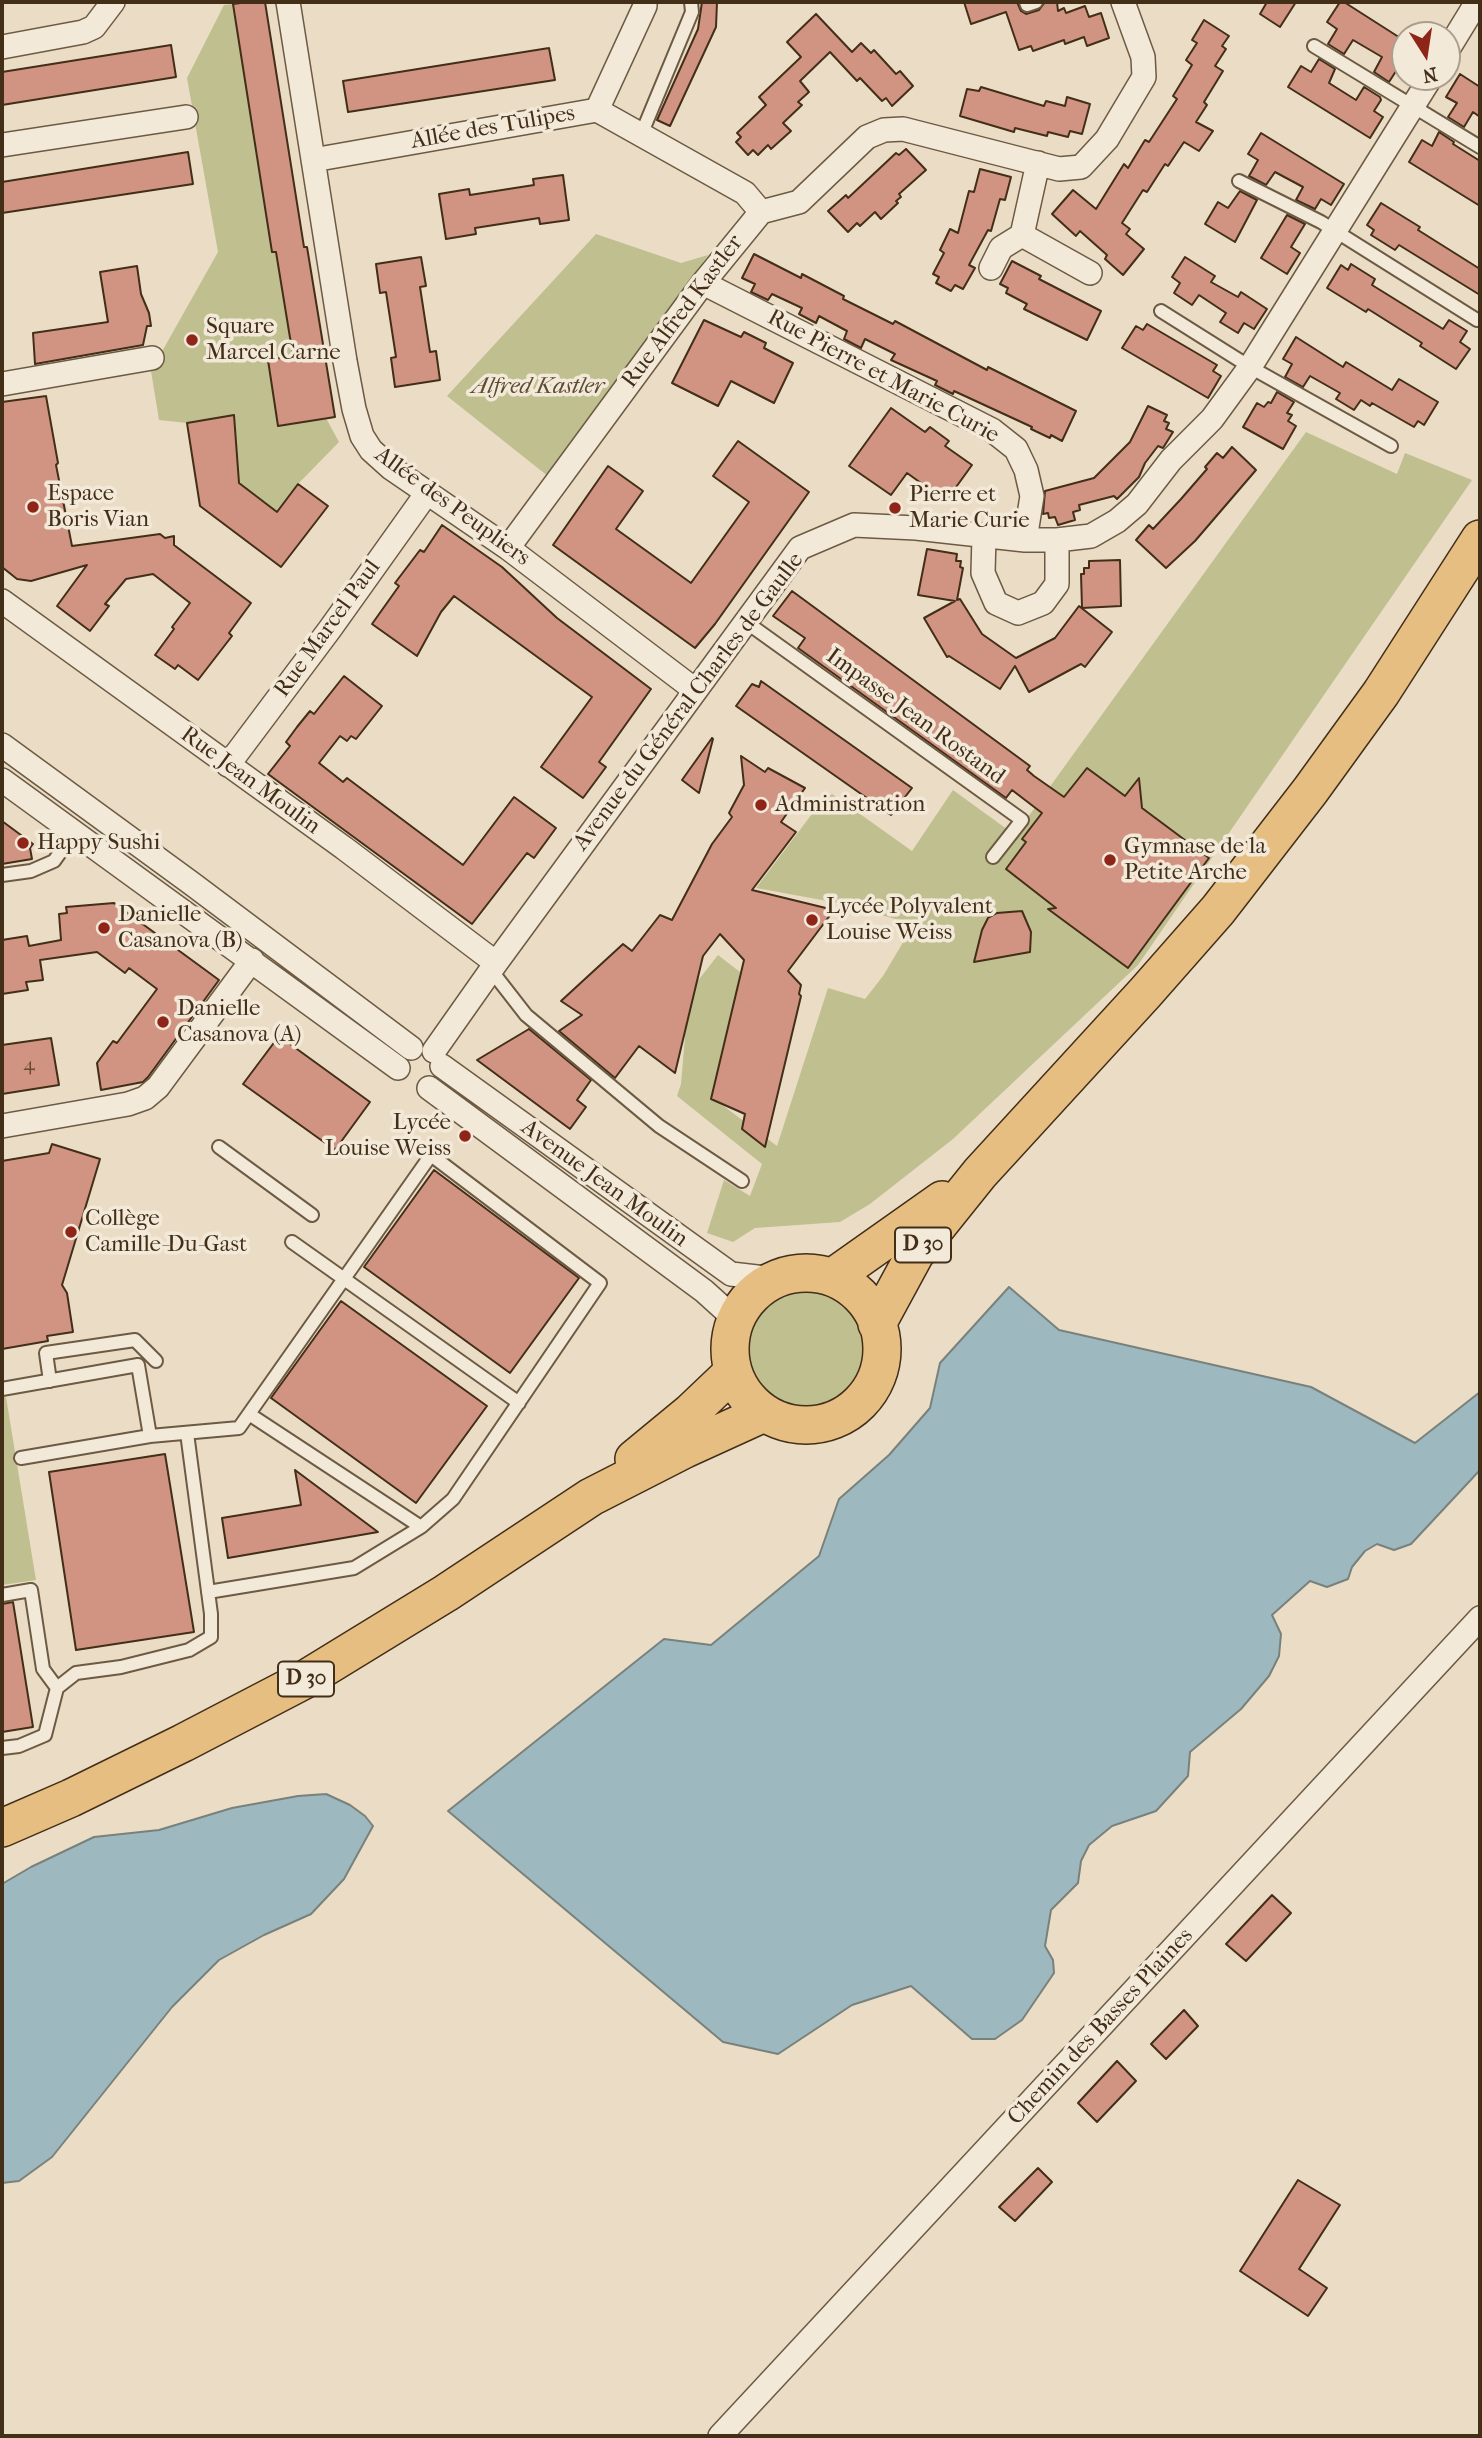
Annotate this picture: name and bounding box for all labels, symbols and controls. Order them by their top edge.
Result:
north arrow [1391,21,1461,91]
text: N [1421,62,1439,87]
street label: Allée des Tulipes [409,100,577,156]
street label: Rue Alfred Kastler [616,230,750,394]
street label: Rue Pierre et Marie Curie [762,304,1004,450]
place label: Square Marcel Carne [206,313,341,367]
marker: Square Marcel Carne [184,332,200,348]
park label: Alfred Kastler [472,373,604,401]
street label: Allée des Peupliers [369,441,535,573]
place label: Espace Boris Vian [47,480,149,534]
place label: Pierre et Marie Curie [909,481,1030,535]
marker: Espace Boris Vian [25,499,41,515]
marker: Pierre et Marie Curie [887,500,903,516]
street label: Avenue du Général Charles de Gaulle [568,548,810,856]
street label: Rue Marcel Paul [269,555,387,703]
street label: Impasse Jean Rostand [820,643,1010,791]
street label: Rue Jean Moulin [175,721,325,841]
place label: Administration [775,791,925,819]
marker: Administration [753,797,769,813]
place label: Happy Sushi [37,829,160,857]
place label: Gymnase de la Petite Arche [1124,833,1266,887]
marker: Happy Sushi [15,835,31,851]
marker: Gymnase de la Petite Arche [1102,852,1118,868]
place label: Lycée Polyvalent Louise Weiss [826,893,993,947]
place label: Danielle Casanova (B) [118,901,243,955]
marker: Lycée Polyvalent Louise Weiss [804,912,820,928]
marker: Danielle Casanova (B) [96,920,112,936]
place label: Danielle Casanova (A) [177,995,301,1049]
marker: Danielle Casanova (A) [155,1014,171,1030]
house number: 4 [23,1054,35,1076]
place label: Lycée Louise Weiss [325,1109,451,1163]
street label: Avenue Jean Moulin [515,1114,693,1254]
marker: Lycée Louise Weiss [457,1128,473,1144]
place label: Collège Camille-Du-Gast [85,1205,247,1259]
marker: Collège Camille-Du-Gast [63,1224,79,1240]
road number: D 30 [895,1228,951,1262]
road number: D 30 [278,1662,334,1696]
street label: Chemin des Basses Plaines [1002,1923,1200,2131]

